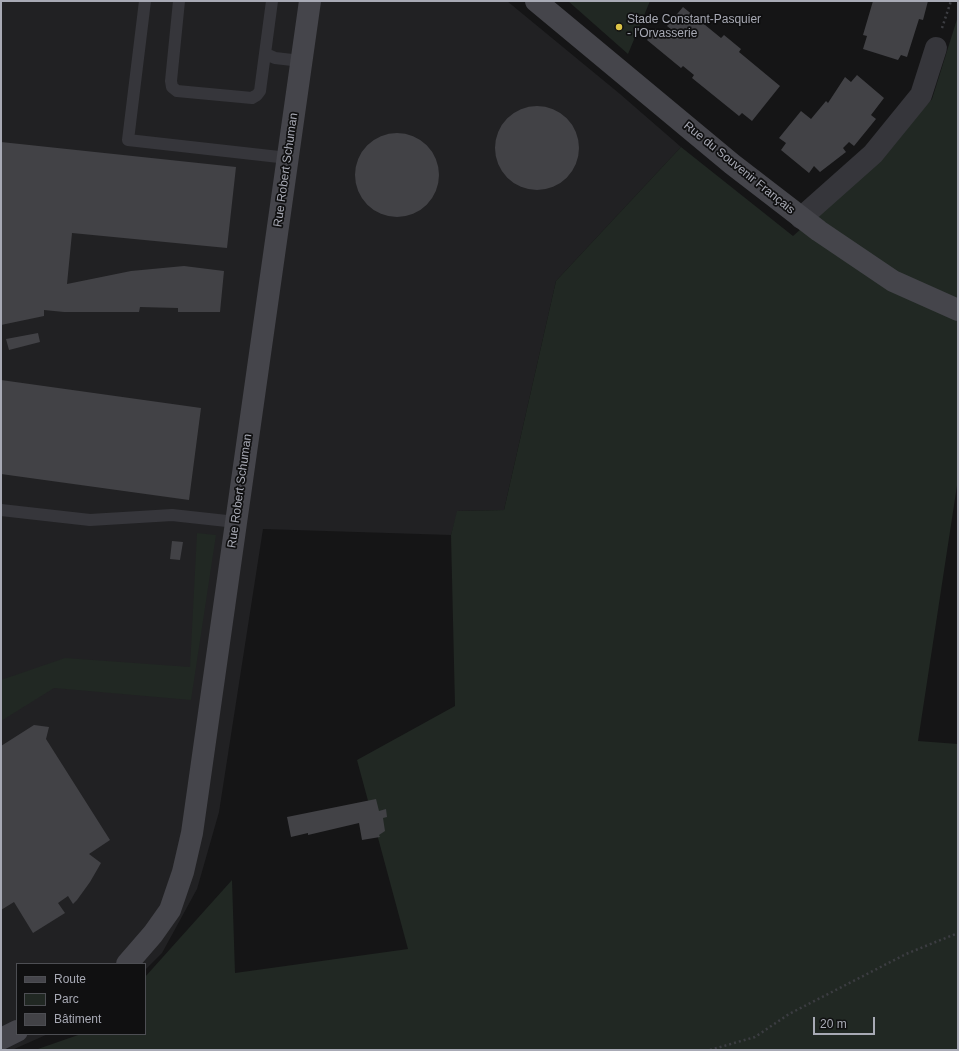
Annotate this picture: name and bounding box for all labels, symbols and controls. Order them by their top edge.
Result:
place label: Stade Constant-Pasquier - l'Orvasserie [627,13,761,41]
marker: Stade Constant-Pasquier - l'Orvasserie [614,22,624,32]
street label: Rue Robert Schuman [271,112,301,228]
street label: Rue du Souvenir Français [681,119,797,217]
street label: Rue Robert Schuman [225,433,255,549]
legend [16,963,146,1035]
text: Route [54,972,86,986]
text: Parc [54,992,79,1006]
scale bar [815,1009,877,1035]
text: Bâtiment [54,1012,101,1026]
text: 20 m [820,1017,847,1031]

